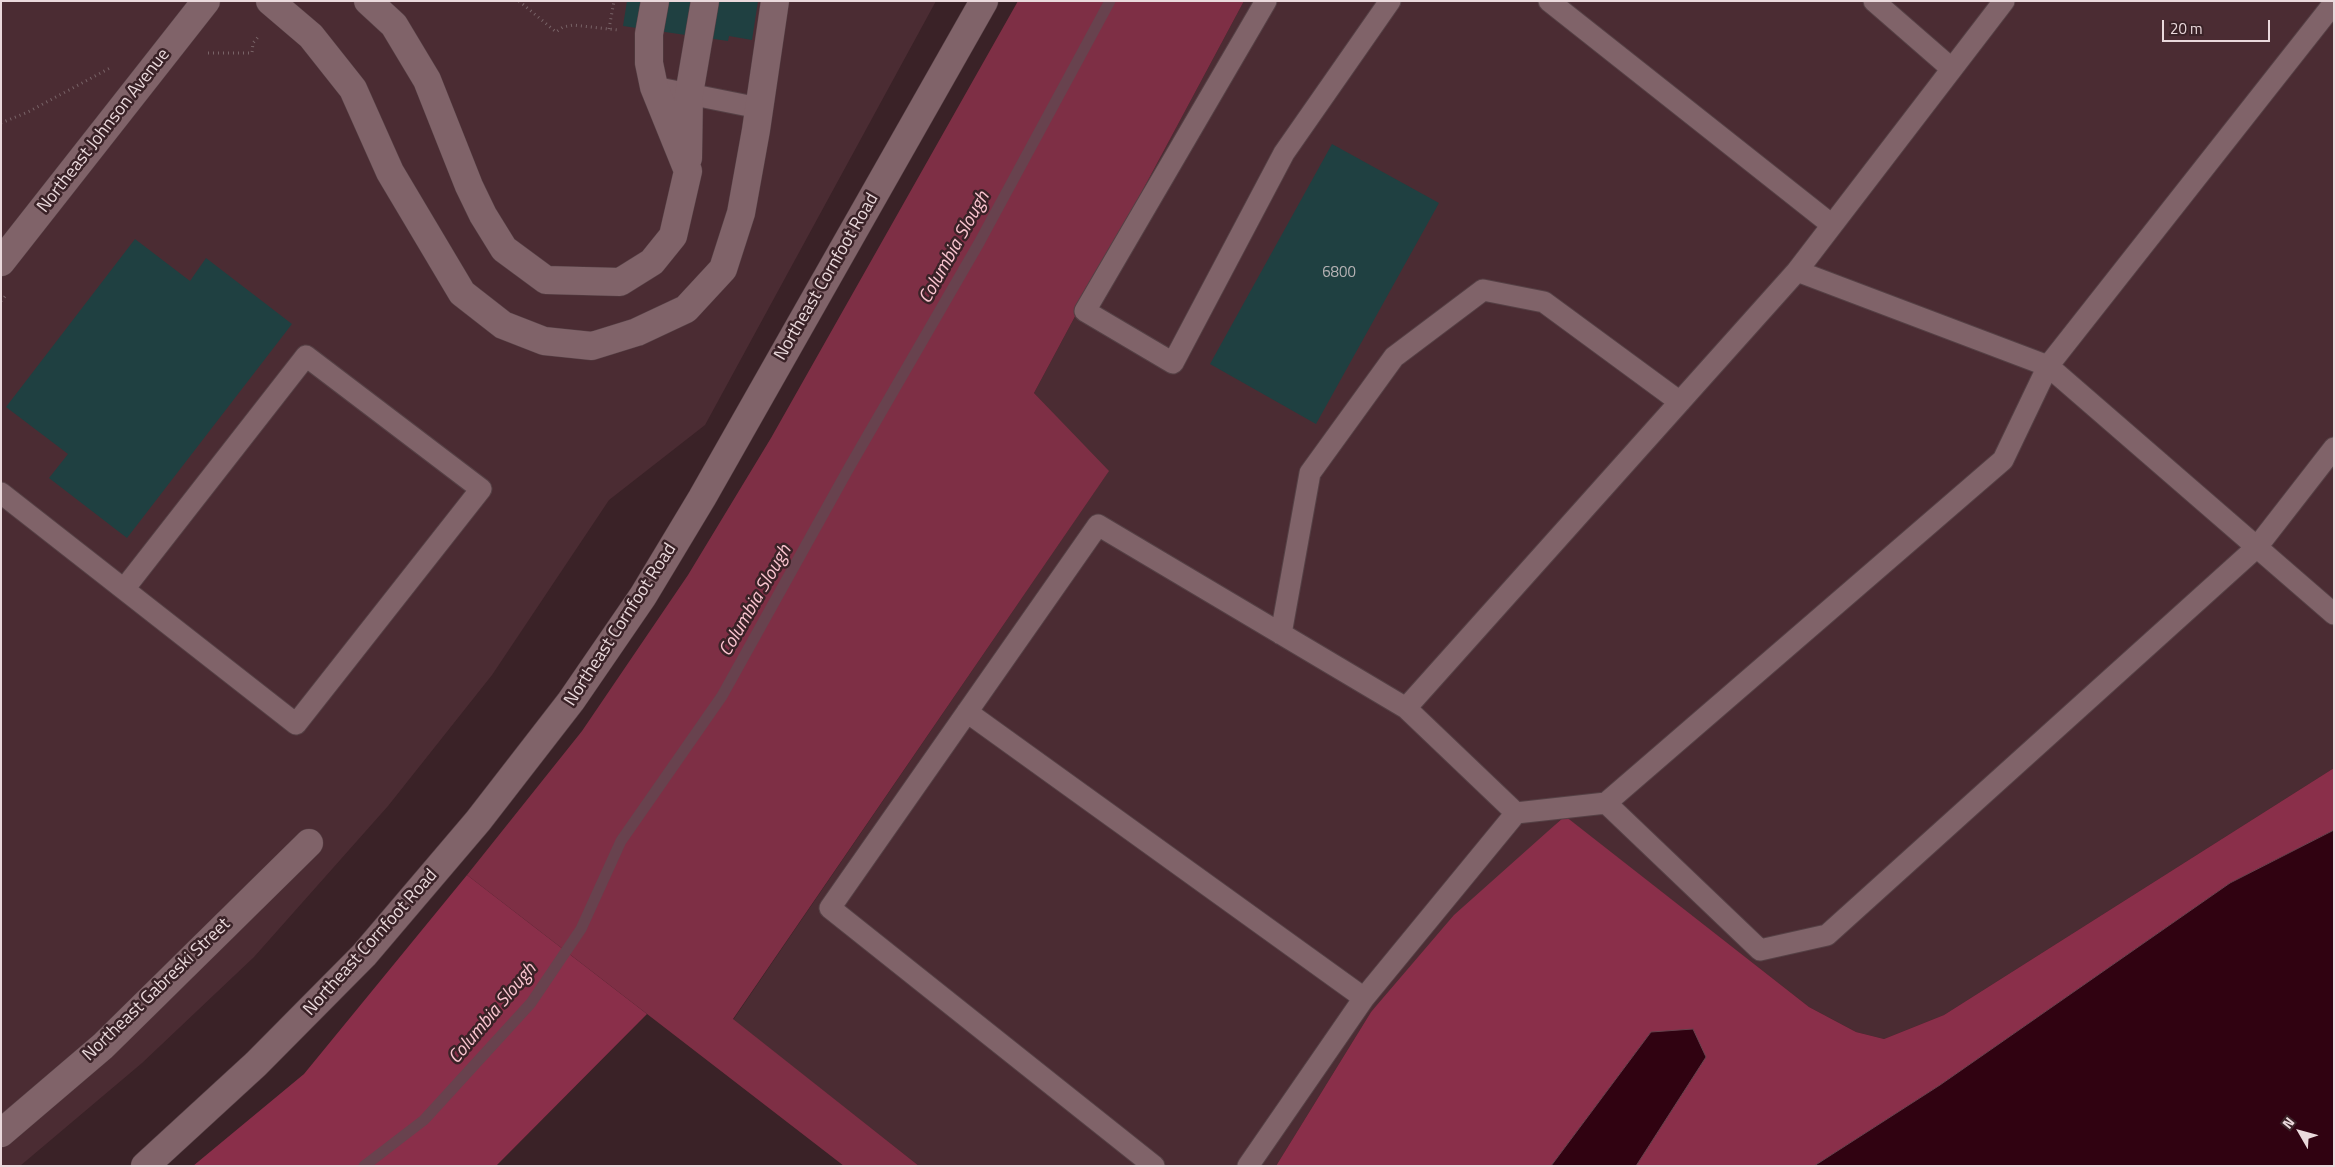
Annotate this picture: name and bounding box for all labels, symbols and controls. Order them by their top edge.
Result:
scale bar [2165,10,2272,42]
text: 20 m [2170,17,2203,40]
street label: Northeast Johnson Avenue [33,45,175,217]
water label: Columbia Slough [915,188,995,308]
street label: Northeast Cornfoot Road [770,190,884,364]
house number: 6800 [1322,264,1356,282]
street label: Northeast Cornfoot Road [560,540,682,710]
water label: Columbia Slough [715,541,797,661]
street label: Northeast Cornfoot Road [300,865,442,1021]
street label: Northeast Gabreski Street [79,914,235,1066]
water label: Columbia Slough [444,959,542,1069]
north arrow [2275,1107,2325,1157]
text: N [2277,1112,2299,1133]

